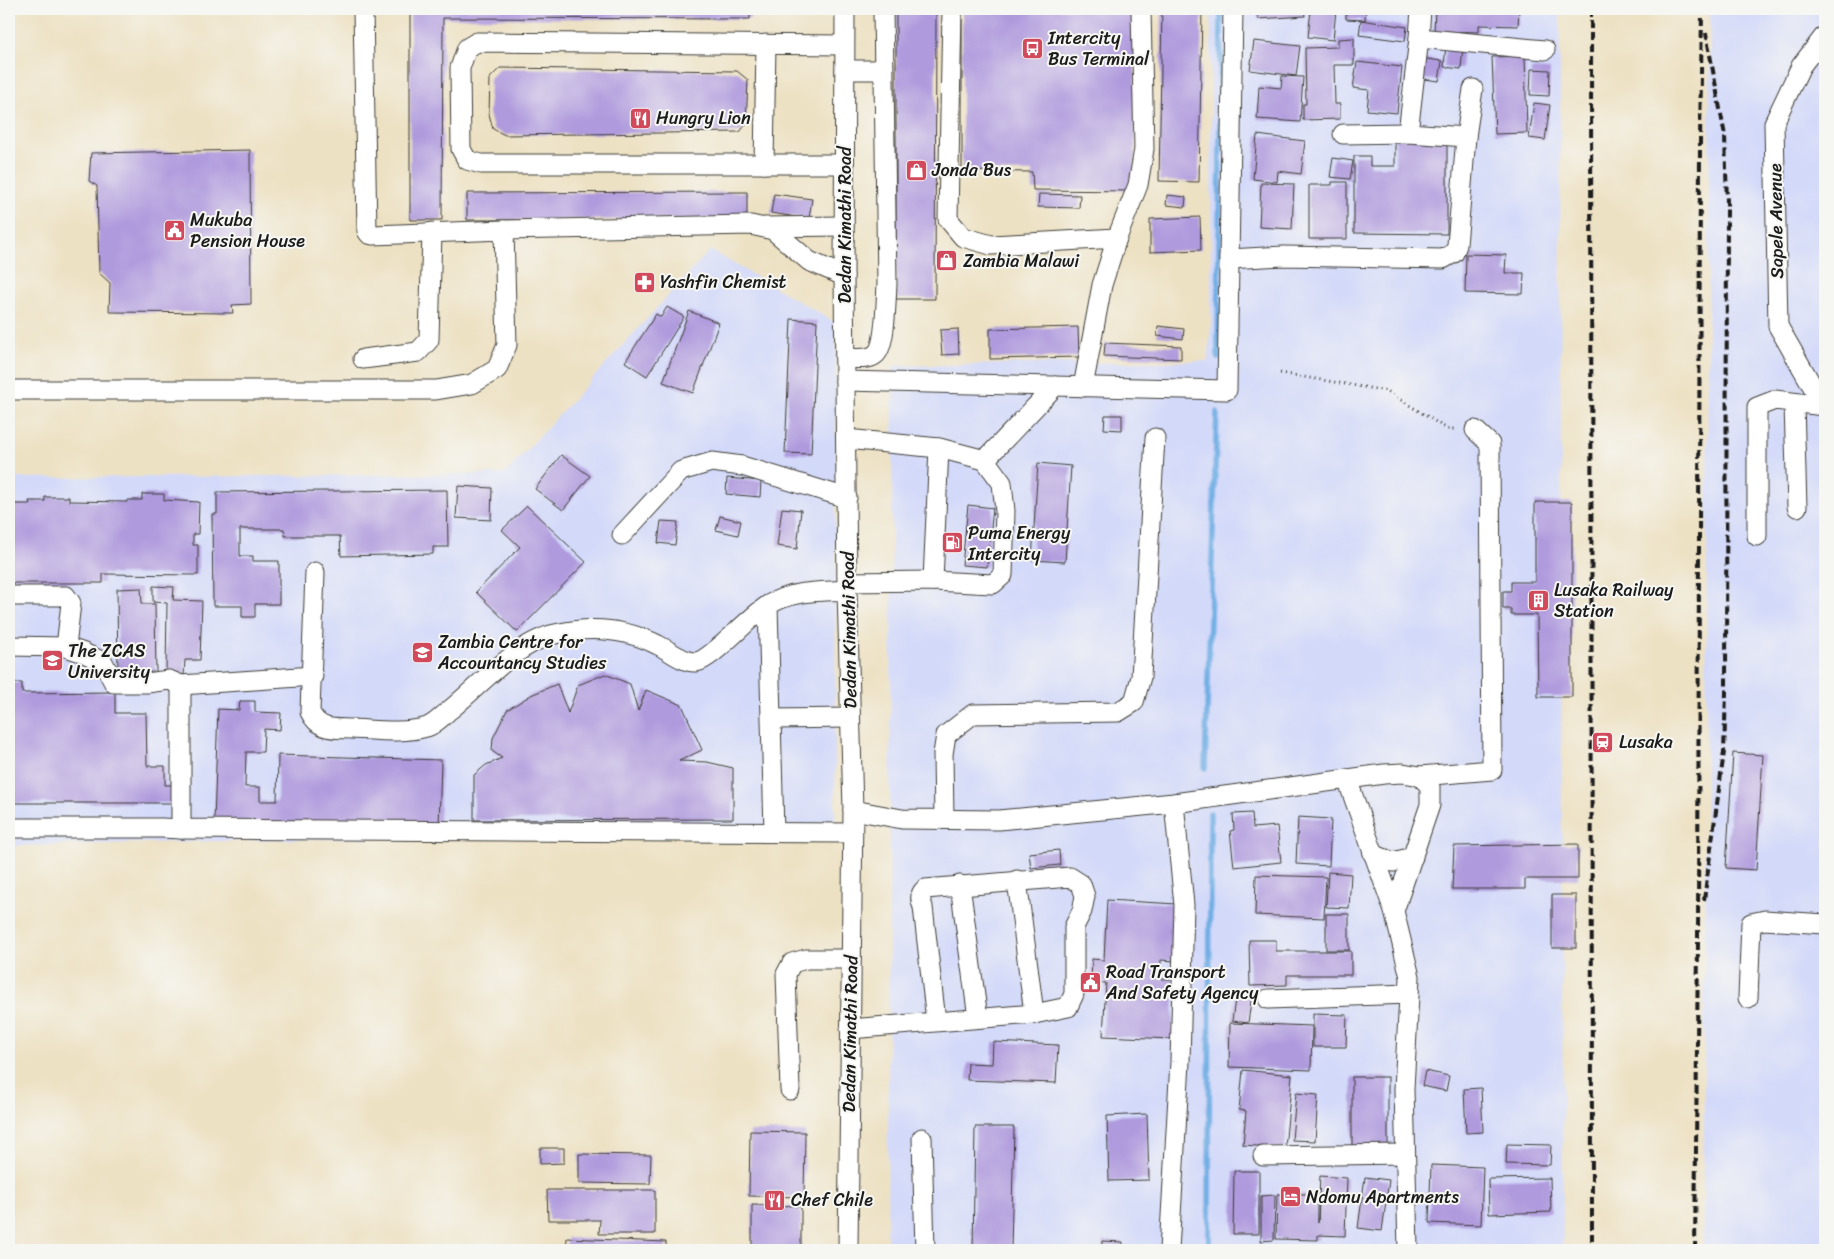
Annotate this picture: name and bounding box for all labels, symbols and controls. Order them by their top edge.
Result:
place label: Intercity Bus Terminal [1047,22,1150,75]
bus stop icon: Intercity Bus Terminal [1020,36,1044,60]
place label: Hungry Lion [656,102,751,134]
restaurant icon: Hungry Lion [628,106,652,130]
street label: Dedan Kimathi Road [829,145,861,304]
place label: Jonda Bus [931,154,1012,186]
shop icon: Jonda Bus [904,158,928,182]
street label: Sapele Avenue [1759,163,1793,279]
place label: Mukuba Pension House [190,204,305,257]
public building icon: Mukuba Pension House [162,218,186,242]
place label: Zambia Malawi [963,245,1080,277]
shop icon: Zambia Malawi [935,249,959,273]
place label: Yashfin Chemist [660,266,787,298]
pharmacy icon: Yashfin Chemist [632,270,656,294]
place label: Puma Energy Intercity [967,517,1071,570]
fuel station icon: Puma Energy Intercity [940,531,964,555]
street label: Dedan Kimathi Road [832,550,866,709]
place label: Lusaka Railway Station [1554,574,1674,627]
building icon: Lusaka Railway Station [1526,588,1550,612]
place label: Zambia Centre for Accountancy Studies [437,626,607,679]
place label: The ZCAS University [68,635,151,688]
school or university icon: Zambia Centre for Accountancy Studies [410,640,434,664]
school or university icon: The ZCAS University [40,649,64,673]
place label: Lusaka [1619,726,1673,758]
station icon: Lusaka [1591,730,1615,754]
street label: Dedan Kimathi Road [833,954,867,1113]
place label: Road Transport And Safety Agency [1105,956,1259,1009]
public building icon: Road Transport And Safety Agency [1078,970,1102,994]
place label: Ndomu Apartments [1306,1181,1459,1213]
place label: Chef Chile [791,1184,873,1216]
hotel icon: Ndomu Apartments [1278,1185,1302,1209]
restaurant icon: Chef Chile [763,1188,787,1212]

